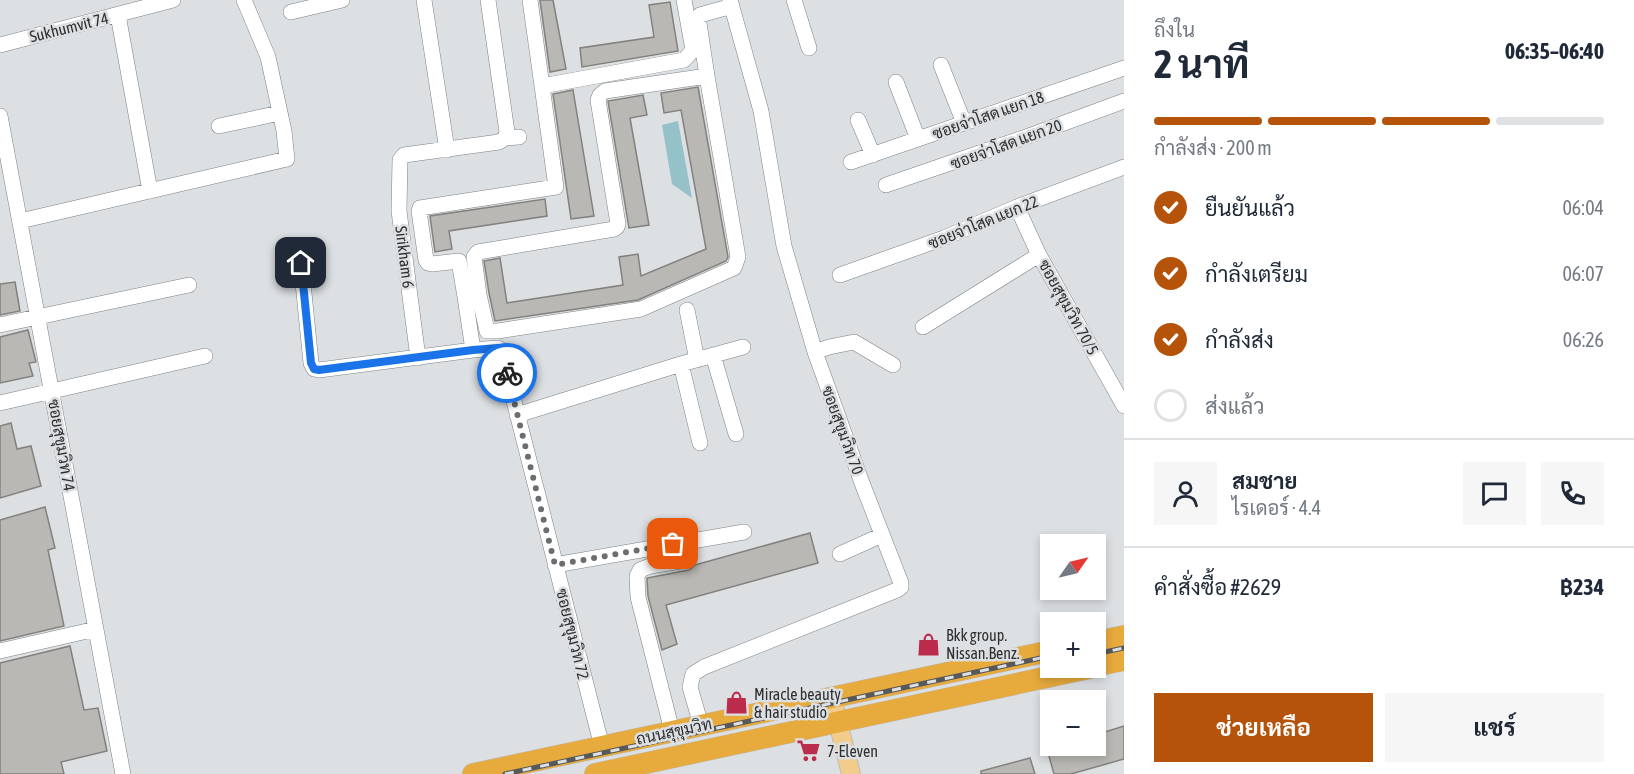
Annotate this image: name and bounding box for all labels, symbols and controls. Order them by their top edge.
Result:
street label: Sukhumvit 74 [28,9,110,45]
text: ถึงใน [1154,18,1195,41]
text: 06:35–06:40 [1505,38,1604,64]
text: 2 นาที [1154,42,1249,86]
street label: ซอยจ่าโสด แยก 18 [929,86,1046,143]
street label: ซอยจ่าโสด แยก 20 [947,114,1064,172]
text: กำลังส่ง · 200 m [1154,136,1272,159]
street label: ซอยจ่าโสด แยก 22 [925,190,1041,252]
icon: check [1154,191,1187,224]
text: ยืนยันแล้ว [1205,195,1295,221]
text: 06:04 [1562,196,1604,219]
street label: Sirikham 6 [392,225,418,289]
pin [275,237,326,288]
icon: home [284,246,317,279]
street label: ซอยสุขุมวิท 70/5 [1033,256,1103,359]
icon: check [1154,257,1187,290]
text: กำลังเตรียม [1205,261,1308,287]
text: 06:07 [1562,262,1604,285]
icon: check [1154,323,1187,356]
text: กำลังส่ง [1205,327,1274,353]
text: 06:26 [1563,328,1604,351]
courier [477,343,537,403]
icon: bike [491,357,524,390]
street label: ซอยสุขุมวิท 70 [816,383,867,478]
text: ส่งแล้ว [1205,393,1265,419]
street label: ซอยสุขุมวิท 74 [42,398,79,493]
button: person [1154,462,1217,525]
button: chat [1463,462,1526,525]
button: phone [1541,462,1604,525]
text: สมชาย [1232,468,1298,494]
text: ไรเดอร์ · 4.4 [1232,496,1321,519]
pin [647,518,698,569]
icon: bag [656,527,689,560]
north arrow [1040,534,1106,600]
map controls [1040,534,1106,756]
text: คำสั่งซื้อ #2629 [1154,574,1281,600]
text: ฿234 [1560,574,1604,600]
street label: ซอยสุขุมวิท 72 [550,587,593,682]
button: + [1040,612,1106,678]
place label: Bkk group. Nissan.Benz. [946,626,1020,662]
shop icon: Bkk group. Nissan.Benz. [915,631,941,657]
place label: Miracle beauty & hair studio [754,685,841,721]
shop icon: Miracle beauty & hair studio [723,690,749,716]
button: − [1040,690,1106,756]
button: ช่วยเหลือ [1154,693,1373,762]
button: แชร์ [1385,693,1604,762]
street label: ถนนสุขุมวิท [634,714,714,751]
supermarket icon: 7-Eleven [796,738,822,764]
place label: 7-Eleven [827,742,878,760]

